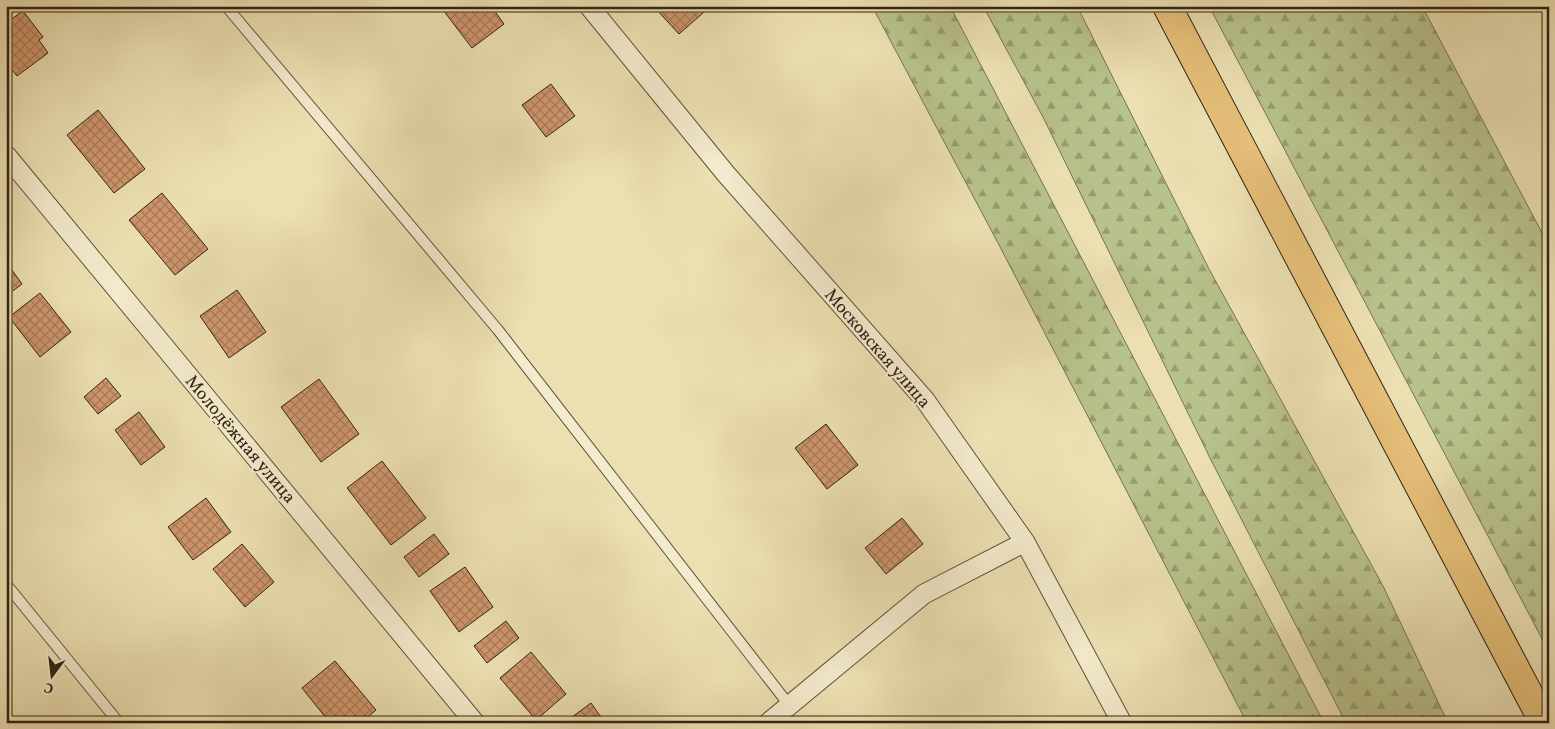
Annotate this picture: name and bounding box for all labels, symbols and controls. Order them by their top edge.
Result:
street label: Московская улица [818,284,936,414]
street label: Молодёжная улица [179,370,301,510]
north arrow [28,652,78,702]
text: С [42,677,56,697]

